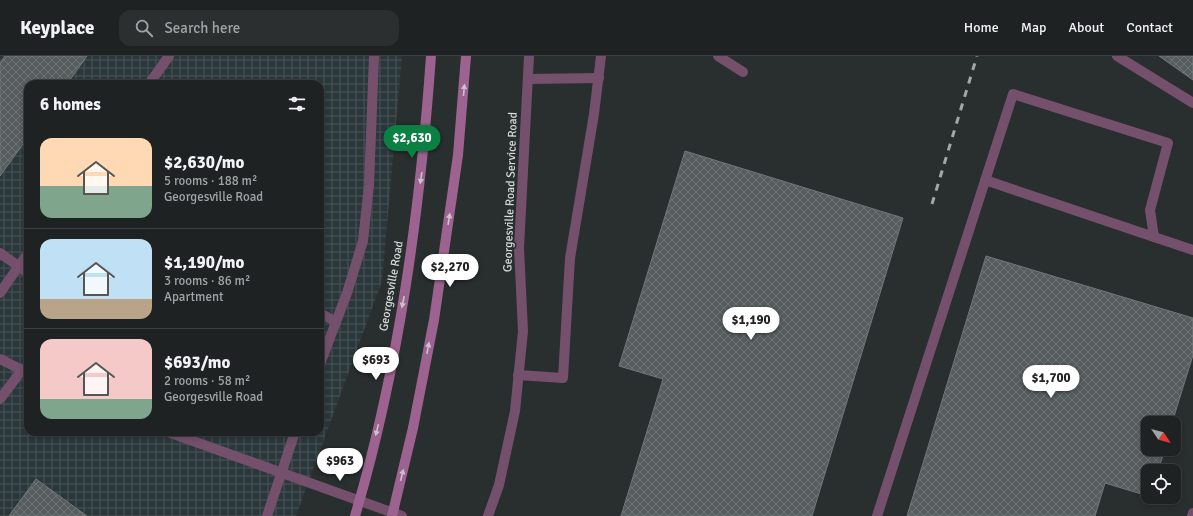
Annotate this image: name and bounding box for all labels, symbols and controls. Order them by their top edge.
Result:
search box [119,10,399,46]
text: Keyplace [20,16,95,40]
icon: search [133,17,155,39]
text: Search here [165,19,240,37]
text: Home [964,19,999,36]
text: Map [1021,19,1046,36]
text: About [1068,19,1104,36]
text: Contact [1126,19,1173,36]
one-way arrow [460,84,467,96]
icon: filters [286,93,308,115]
text: 6 homes [40,94,101,115]
street label: Georgesville Road Service Road [500,112,521,272]
pin: $2,630 [379,125,445,159]
text: $2,630 [393,130,431,146]
text: $2,630/mo [164,152,244,173]
icon: home [72,154,120,202]
one-way arrow [418,172,424,185]
text: 5 rooms · 188 m² [164,173,257,189]
text: Georgesville Road [164,189,263,205]
one-way arrow [446,213,452,226]
street label: Georgesville Road [376,240,407,332]
text: $1,190/mo [164,252,244,273]
pin: $2,270 [417,254,483,288]
icon: home [72,255,120,303]
text: $2,270 [431,259,469,275]
text: 3 rooms · 86 m² [164,273,250,289]
text: Apartment [164,289,224,305]
one-way arrow [399,296,405,309]
pin: $1,190 [718,307,784,341]
text: $1,190 [732,312,770,328]
one-way arrow [426,342,432,354]
pin: $693 [352,347,400,381]
text: $693/mo [164,352,230,373]
text: $693 [362,352,390,368]
icon: home [72,355,120,403]
pin: $1,700 [1018,365,1084,399]
text: $1,700 [1032,370,1070,386]
text: 2 rooms · 58 m² [164,373,250,389]
text: Georgesville Road [164,389,263,405]
north arrow [1141,416,1181,456]
map controls [1141,416,1181,504]
one-way arrow [374,424,380,436]
pin: $963 [316,448,364,482]
text: $963 [326,453,354,469]
button: locate [1141,464,1181,504]
one-way arrow [399,469,405,481]

